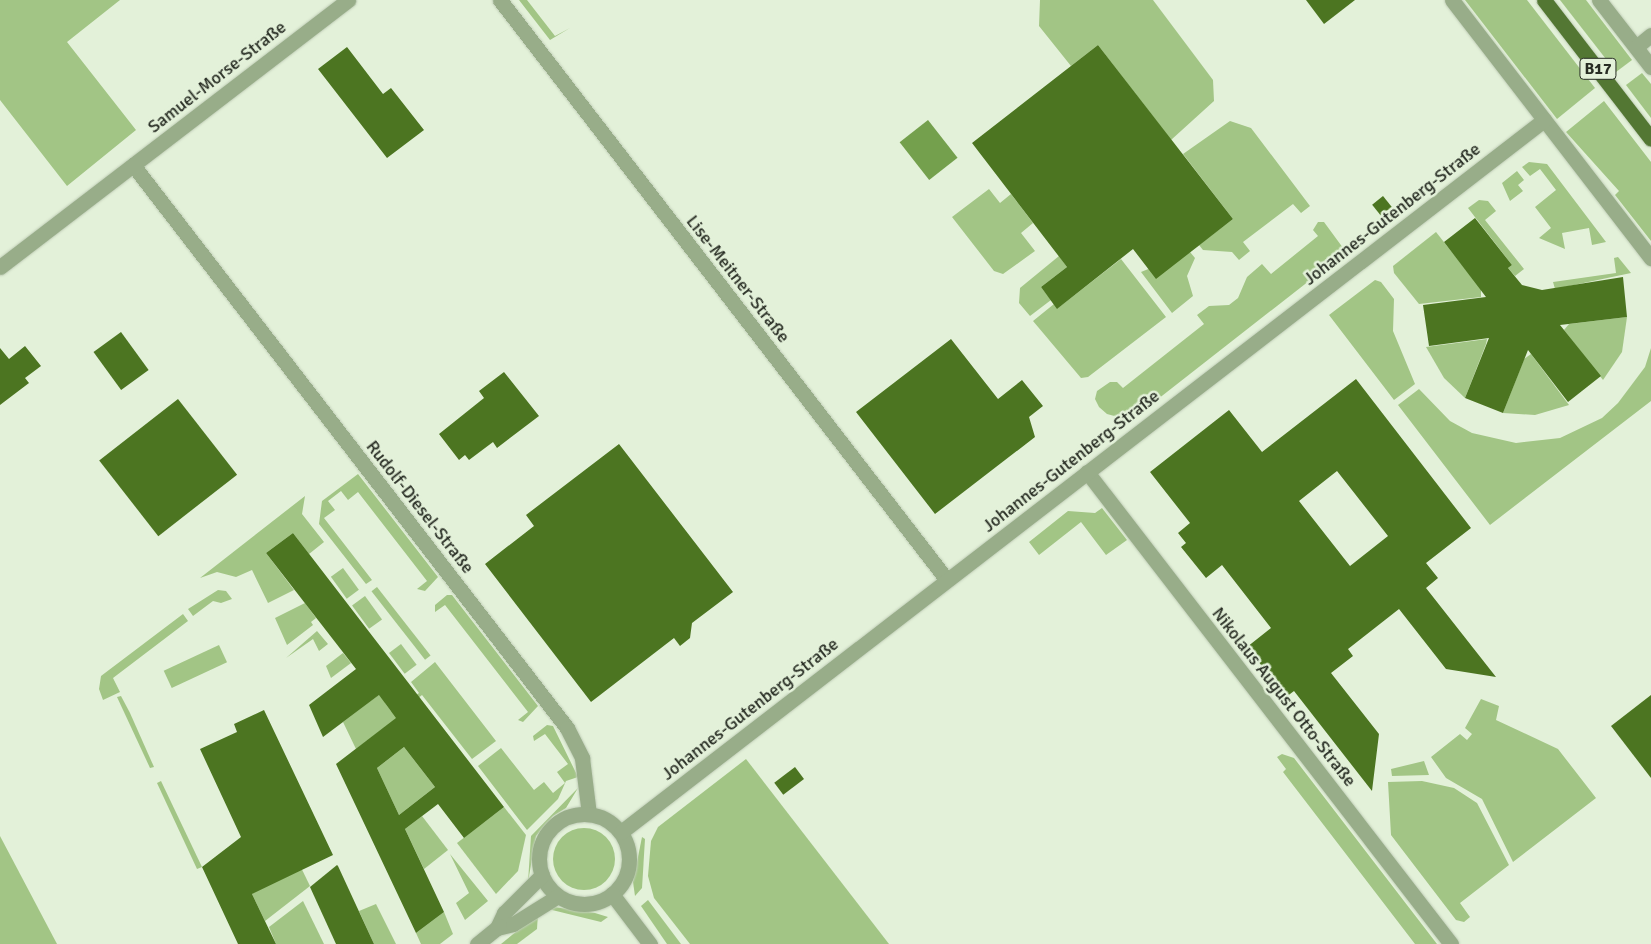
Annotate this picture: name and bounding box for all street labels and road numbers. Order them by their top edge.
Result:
street label: Samuel-Morse-Straße [144,16,290,138]
road number: B17 [1579,56,1617,82]
street label: Johannes-Gutenberg-Straße [1299,138,1485,290]
street label: Lise-Meitner-Straße [682,211,794,347]
street label: Johannes-Gutenberg-Straße [978,385,1164,537]
street label: Rudolf-Diesel-Straße [361,436,479,578]
street label: Nikolaus August Otto-Straße [1207,603,1361,791]
street label: Johannes-Gutenberg-Straße [657,633,843,785]

